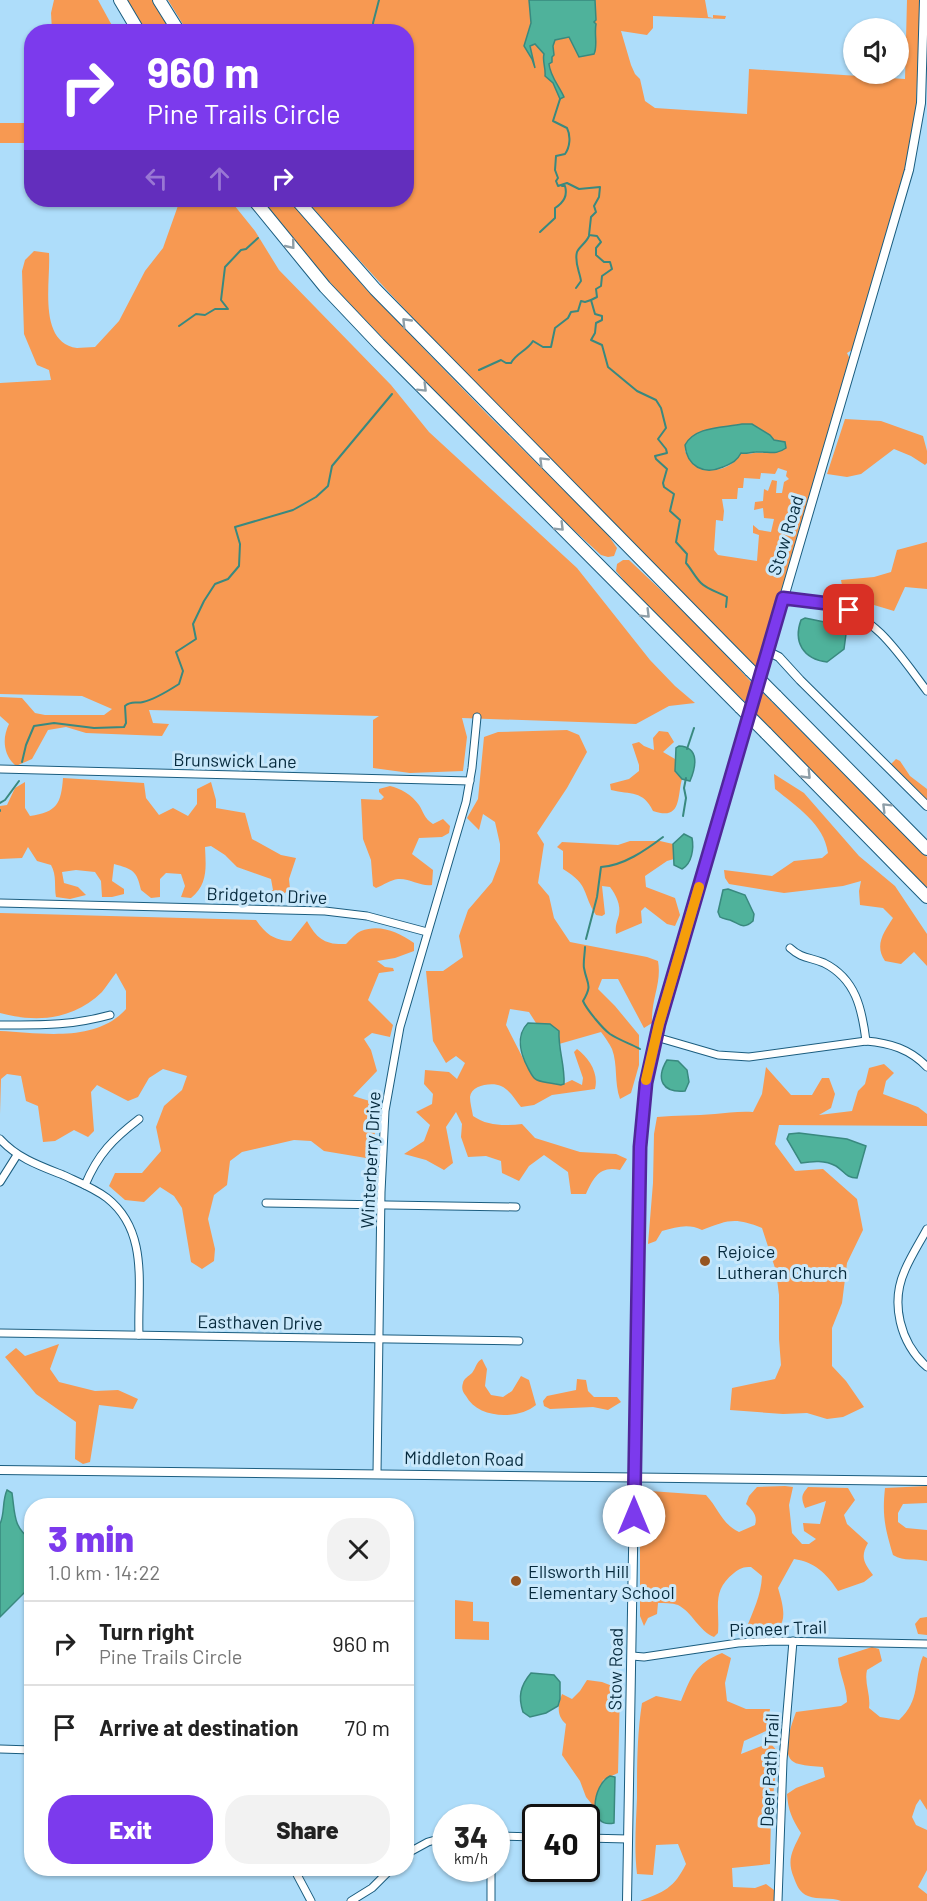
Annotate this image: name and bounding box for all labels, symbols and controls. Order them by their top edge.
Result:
map controls [843,18,909,84]
button: sound [843,18,909,84]
text: 960 m [147,46,259,96]
icon: right [48,48,126,126]
text: Pine Trails Circle [147,97,341,129]
icon: left [140,162,173,195]
icon: ahead [203,162,236,195]
icon: right [266,162,299,195]
one-way arrow [284,238,295,249]
one-way arrow [403,318,414,329]
one-way arrow [416,381,427,392]
one-way arrow [539,458,550,469]
street label: Stow Road [762,492,808,578]
one-way arrow [553,519,564,530]
pin [823,584,874,635]
icon: arrive [832,593,865,626]
one-way arrow [639,606,650,617]
street label: Brunswick Lane [173,748,297,772]
one-way arrow [800,769,811,779]
one-way arrow [882,804,893,815]
street label: Bridgeton Drive [206,882,328,908]
street label: Winterberry Drive [355,1091,385,1229]
place label: Rejoice Lutheran Church [717,1240,847,1283]
marker: Rejoice Lutheran Church [698,1254,712,1268]
street label: Easthaven Drive [197,1310,323,1334]
street label: Middleton Road [404,1446,524,1470]
position arrow [602,1484,666,1548]
text: 3 min [48,1516,134,1559]
button: close [327,1518,390,1581]
text: 1.0 km · 14:22 [48,1560,160,1584]
place label: Ellsworth Hill Elementary School [528,1560,675,1603]
marker: Ellsworth Hill Elementary School [509,1574,523,1588]
street label: Pioneer Trail [729,1615,827,1641]
text: Turn right [99,1618,194,1644]
icon: right [48,1627,81,1660]
street label: Stow Road [603,1628,627,1710]
text: 960 m [332,1630,390,1656]
text: Pine Trails Circle [99,1644,242,1668]
icon: arrive [48,1711,81,1744]
street label: Deer Path Trail [755,1713,783,1827]
text: Arrive at destination [99,1714,298,1740]
text: 70 m [345,1714,390,1740]
button: Exit [48,1795,213,1864]
button: Share [225,1795,390,1864]
speed limit sign: 40 [522,1804,600,1882]
text: 34 [454,1818,488,1854]
text: km/h [454,1849,488,1867]

